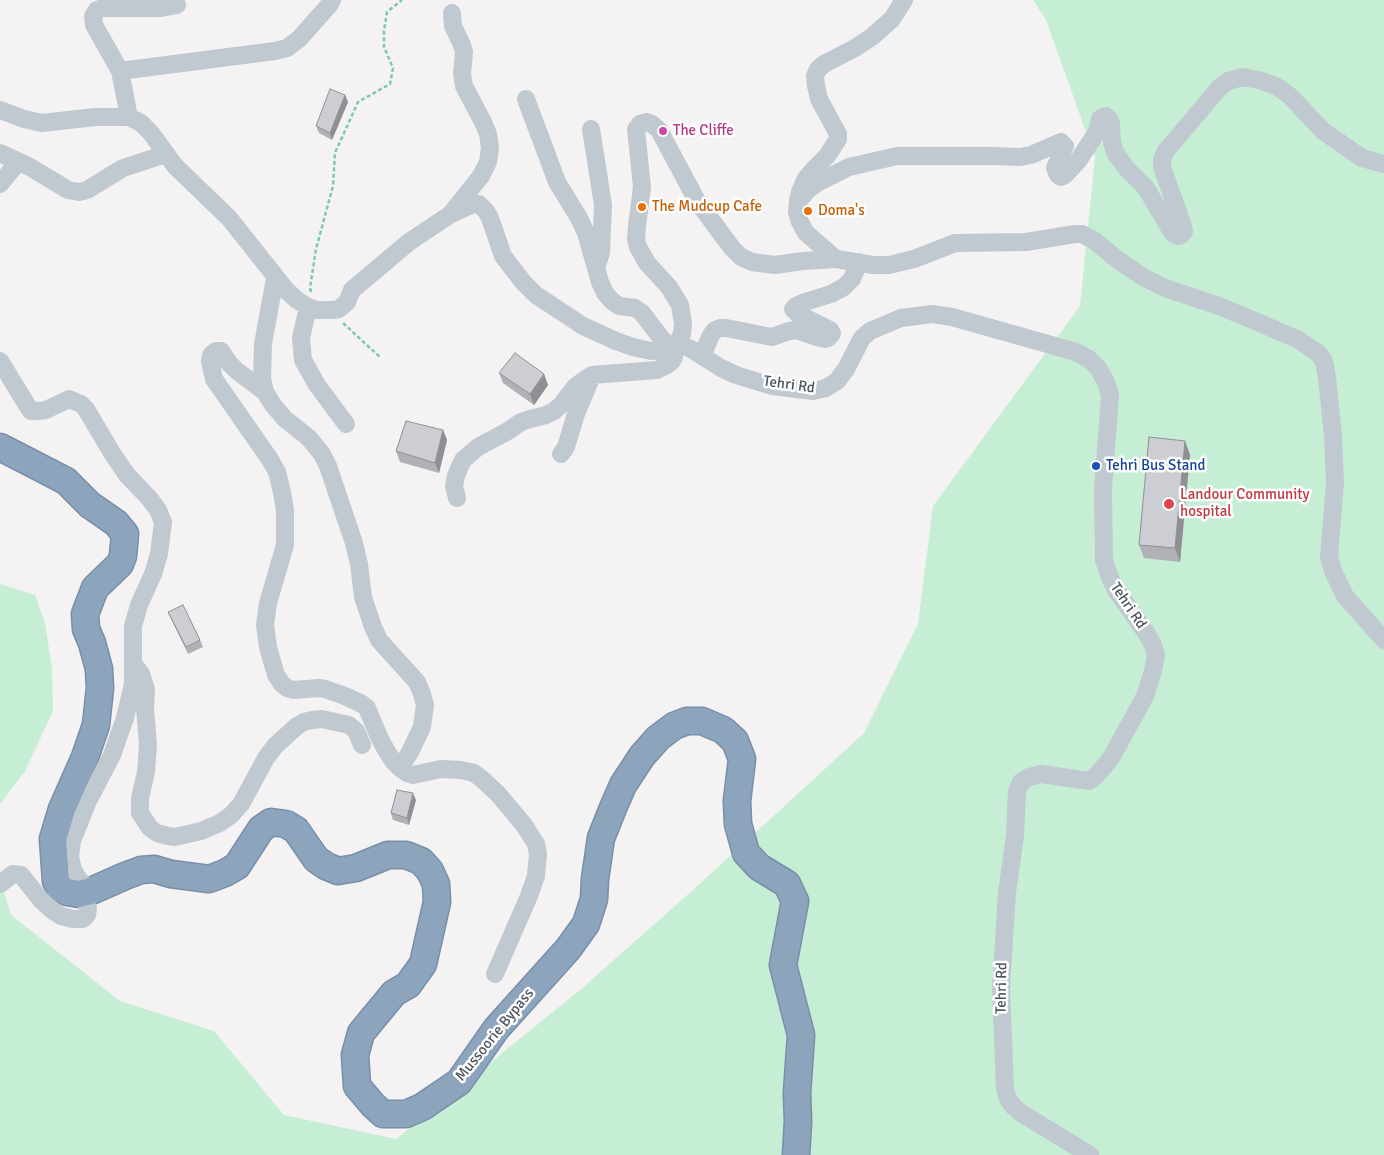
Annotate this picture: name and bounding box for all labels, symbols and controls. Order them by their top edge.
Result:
place label: The Cliffe [673,122,734,140]
marker: The Cliffe [657,125,669,137]
place label: The Mudcup Cafe [652,198,762,216]
marker: The Mudcup Cafe [636,201,648,213]
place label: Doma's [818,202,865,220]
marker: Doma's [802,205,814,217]
street label: Tehri Rd [762,372,816,398]
place label: Tehri Bus Stand [1106,457,1205,475]
marker: Tehri Bus Stand [1090,460,1102,472]
place label: Landour Community hospital [1180,486,1310,521]
marker: Landour Community hospital [1162,497,1176,511]
street label: Tehri Rd [1106,580,1150,632]
street label: Tehri Rd [993,962,1011,1014]
street label: Mussoorie Bypass [452,985,538,1085]

